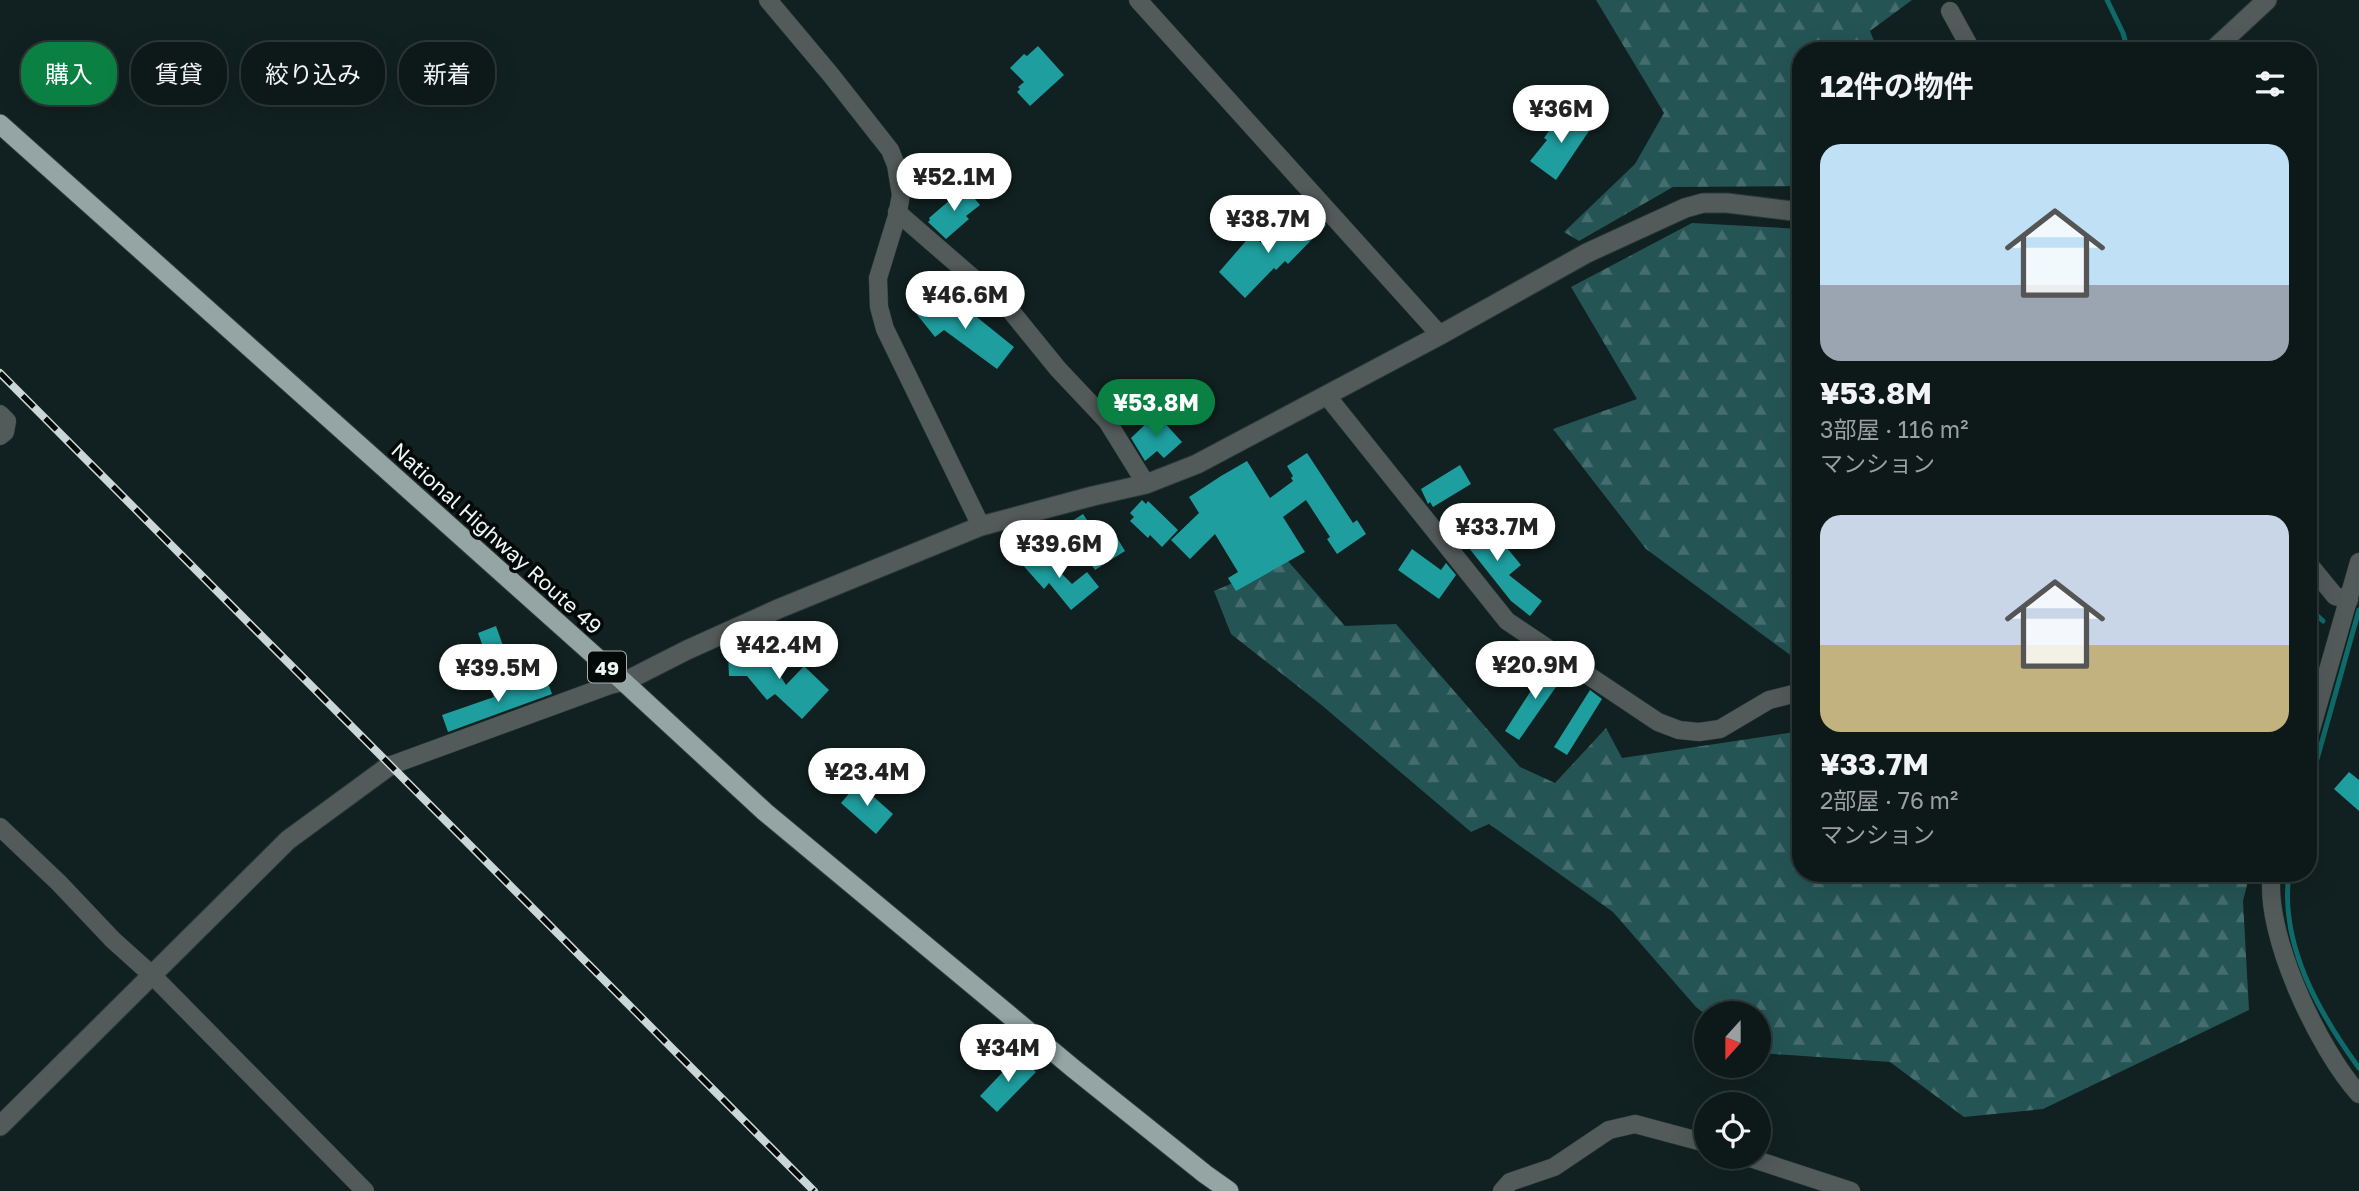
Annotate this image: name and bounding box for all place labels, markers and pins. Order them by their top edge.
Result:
pin: ¥36M [1520,86,1602,145]
pin: ¥52.1M [897,154,1011,213]
pin: ¥38.7M [1211,196,1325,255]
pin: ¥46.6M [908,272,1022,331]
pin: ¥53.8M [1099,380,1213,439]
pin: ¥33.7M [1440,504,1554,563]
pin: ¥39.6M [1002,520,1116,580]
pin: ¥42.4M [722,622,836,681]
pin: ¥20.9M [1478,642,1592,701]
pin: ¥39.5M [441,644,555,704]
pin: ¥23.4M [810,748,924,808]
pin: ¥34M [967,1024,1049,1084]

